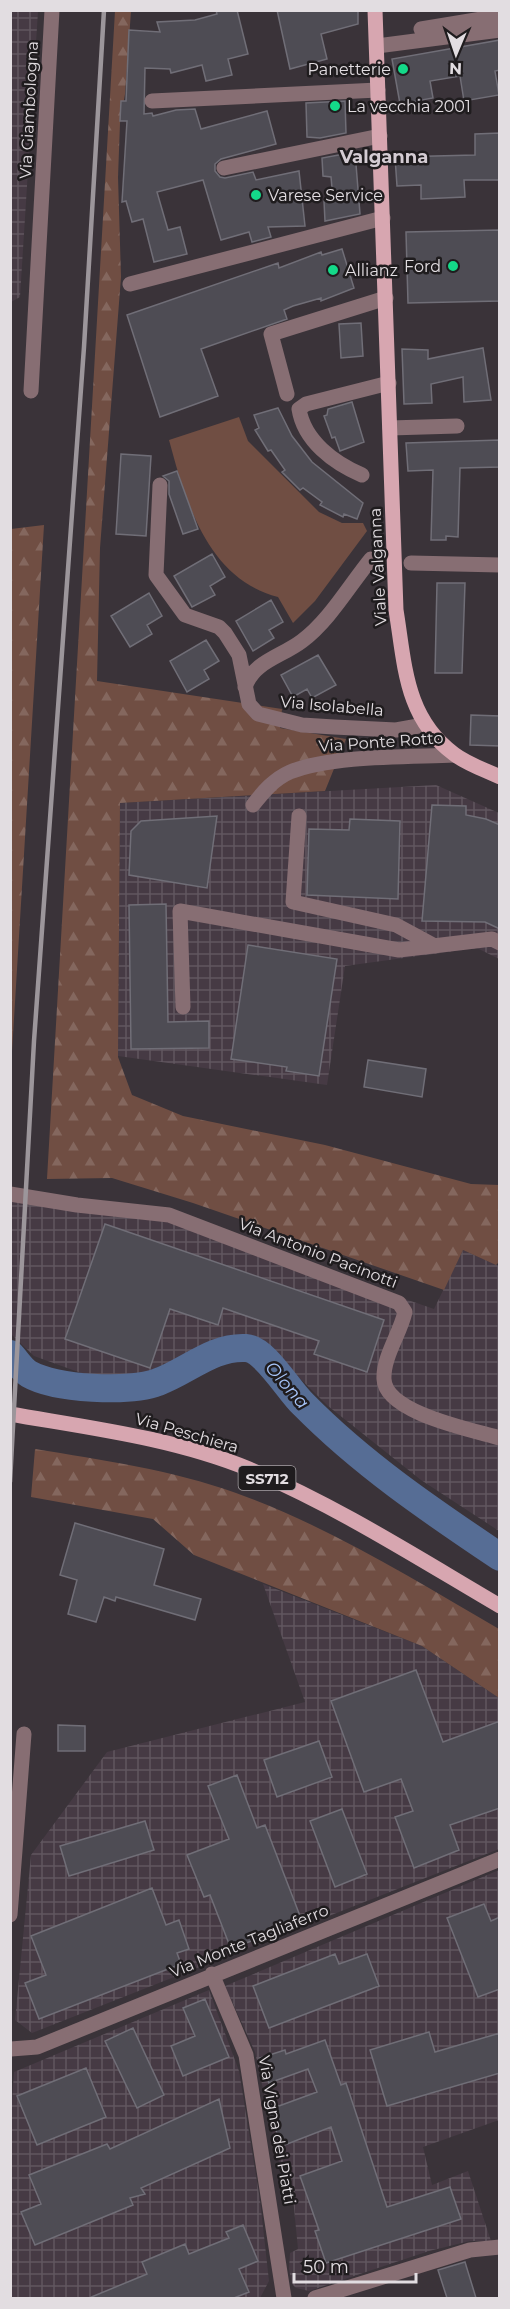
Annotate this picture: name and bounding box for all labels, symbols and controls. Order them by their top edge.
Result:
north arrow [426,24,486,84]
street label: Via Giambologna [16,40,42,180]
text: N [449,59,462,78]
place label: Panetterie [307,60,391,79]
marker: Panetterie [396,62,410,76]
place label: La vecchia 2001 [347,97,471,116]
marker: La vecchia 2001 [328,99,342,113]
district label: Valganna [339,146,428,168]
place label: Varese Service [268,186,383,205]
marker: Varese Service [249,188,263,202]
place label: Ford [404,257,441,276]
marker: Ford [446,259,460,273]
place label: Allianz [345,261,398,280]
marker: Allianz [326,263,340,277]
street label: Viale Valganna [365,507,391,627]
street label: Via Isolabella [279,692,385,720]
street label: Via Ponte Rotto [318,728,444,756]
street label: Via Antonio Pacinotti [236,1214,400,1292]
water label: Olona [260,1357,314,1413]
street label: Via Peschiera [133,1409,241,1457]
road number: SS712 [238,1466,296,1490]
street label: Via Monte Tagliaferro [167,1900,331,1982]
street label: Via Vigna dei Piatti [255,2054,299,2206]
scale bar [294,2246,416,2284]
text: 50 m [303,2256,349,2278]

